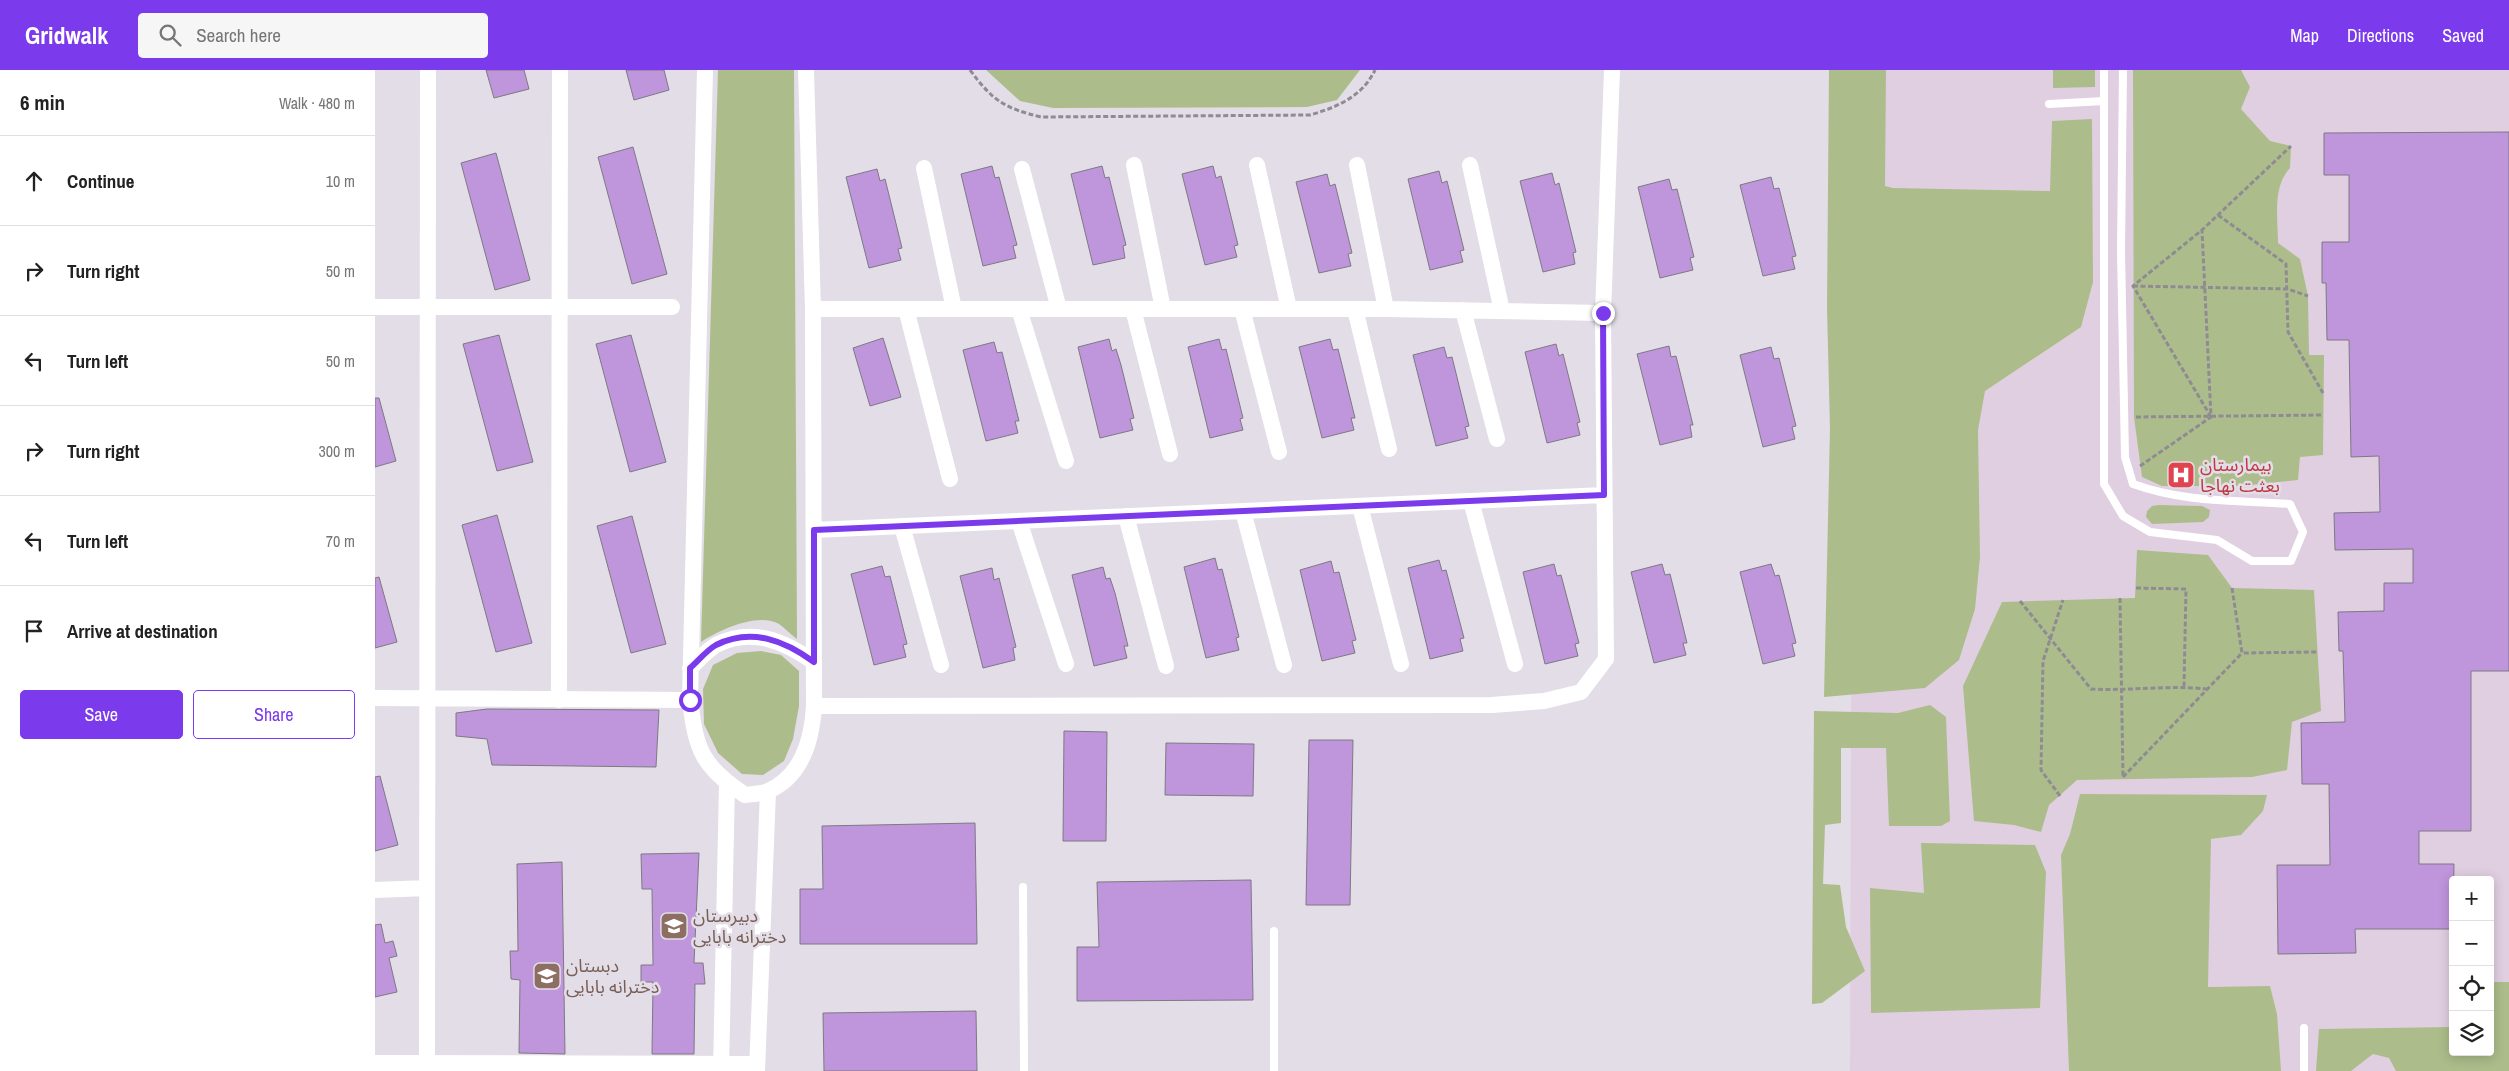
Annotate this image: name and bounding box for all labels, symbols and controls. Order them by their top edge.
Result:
search box [138,13,488,58]
text: Gridwalk [25,19,108,51]
icon: search [156,21,184,49]
text: Search here [196,22,281,48]
text: Map [2290,23,2319,48]
text: Directions [2347,23,2414,48]
text: Saved [2442,23,2484,48]
text: 6 min [20,88,65,117]
text: Walk · 480 m [279,92,355,114]
icon: ahead [20,167,48,195]
text: Continue [67,168,135,194]
text: 10 m [326,170,355,192]
icon: right [20,257,48,285]
text: Turn right [67,258,139,284]
text: 50 m [326,260,355,282]
route end [1592,302,1615,325]
icon: left [20,347,48,375]
text: Turn left [67,348,128,374]
text: 50 m [326,350,355,372]
icon: right [20,437,48,465]
text: Turn right [67,438,139,464]
text: 300 m [319,440,355,462]
place label: بیمارستان بعثت نهاجا [2200,452,2280,498]
hospital icon: بیمارستان بعثت نهاجا [2166,460,2196,490]
icon: left [20,527,48,555]
text: Turn left [67,528,128,554]
text: 70 m [326,530,355,552]
icon: arrive [20,617,48,645]
text: Arrive at destination [67,618,218,644]
route start [679,689,702,712]
button: Save [20,690,183,739]
button: Share [193,690,355,739]
map controls [2449,876,2494,1056]
button: + [2449,876,2494,921]
place label: دبیرستان دخترانه بابایی [693,903,786,949]
school or university icon: دبیرستان دخترانه بابایی [659,911,689,941]
button: − [2449,921,2494,966]
place label: دبستان دخترانه بابایی [566,953,659,999]
school or university icon: دبستان دخترانه بابایی [532,961,562,991]
button: locate [2449,966,2494,1011]
button: layers [2449,1011,2494,1056]

